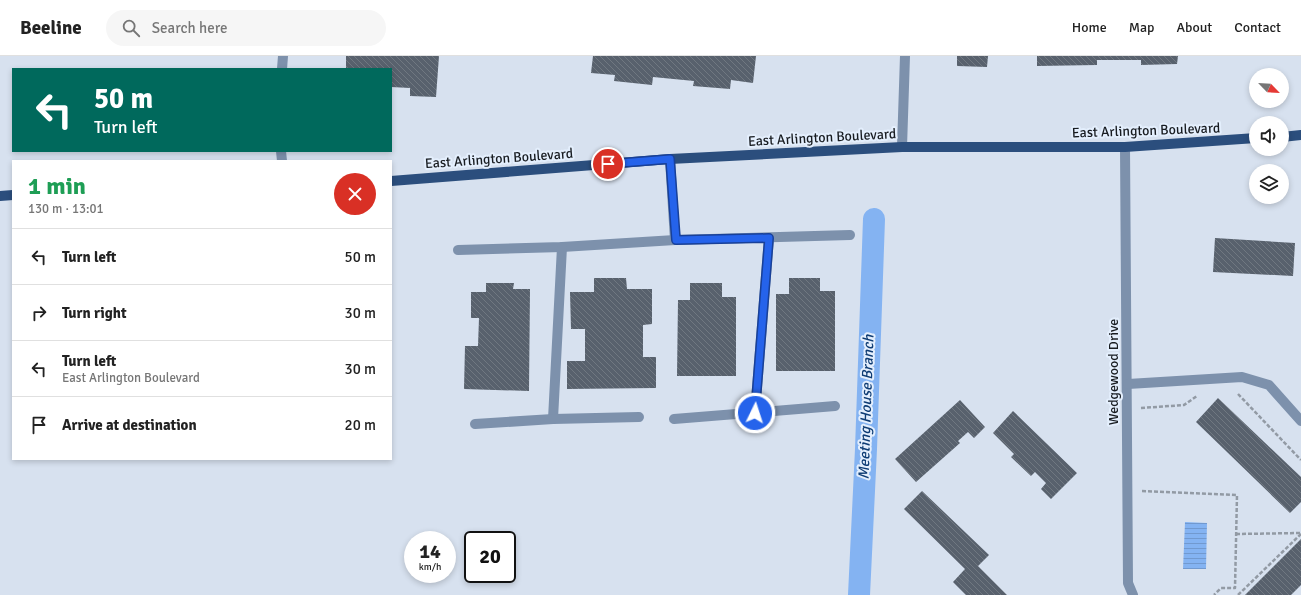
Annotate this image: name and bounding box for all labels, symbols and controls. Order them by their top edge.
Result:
search box [106,10,386,46]
text: Beeline [20,16,82,40]
icon: search [120,17,142,39]
text: Search here [152,19,227,37]
text: Home [1072,19,1107,36]
text: Map [1129,19,1154,36]
text: About [1176,19,1212,36]
text: Contact [1234,19,1281,36]
north arrow [1249,68,1289,108]
map controls [1249,68,1289,204]
text: 50 m [94,82,153,116]
icon: left [28,84,80,136]
text: Turn left [94,116,157,138]
button: sound [1249,116,1289,156]
street label: East Arlington Boulevard [1072,119,1221,142]
street label: East Arlington Boulevard [747,125,897,150]
street label: East Arlington Boulevard [424,145,574,172]
pin [591,147,625,181]
icon: arrive [597,153,619,175]
button: layers [1249,164,1289,204]
text: 1 min [28,171,86,201]
button: close [334,173,376,215]
text: 130 m · 13:01 [28,201,104,217]
icon: left [28,246,50,268]
text: Turn left [62,248,116,266]
text: 50 m [345,248,376,266]
icon: right [28,302,50,324]
text: Turn right [62,304,127,322]
text: 30 m [345,304,376,322]
street label: Wedgewood Drive [1105,319,1122,425]
water label: Meeting House Branch [854,334,878,480]
text: Turn left [62,352,116,370]
icon: left [28,358,50,380]
text: 30 m [345,360,376,378]
text: East Arlington Boulevard [62,370,200,386]
position arrow [734,392,776,434]
icon: arrive [28,414,50,436]
text: Arrive at destination [62,416,197,434]
text: 20 m [345,416,376,434]
speed limit sign: 20 [464,531,516,583]
text: 14 [419,539,441,564]
text: km/h [419,561,441,573]

